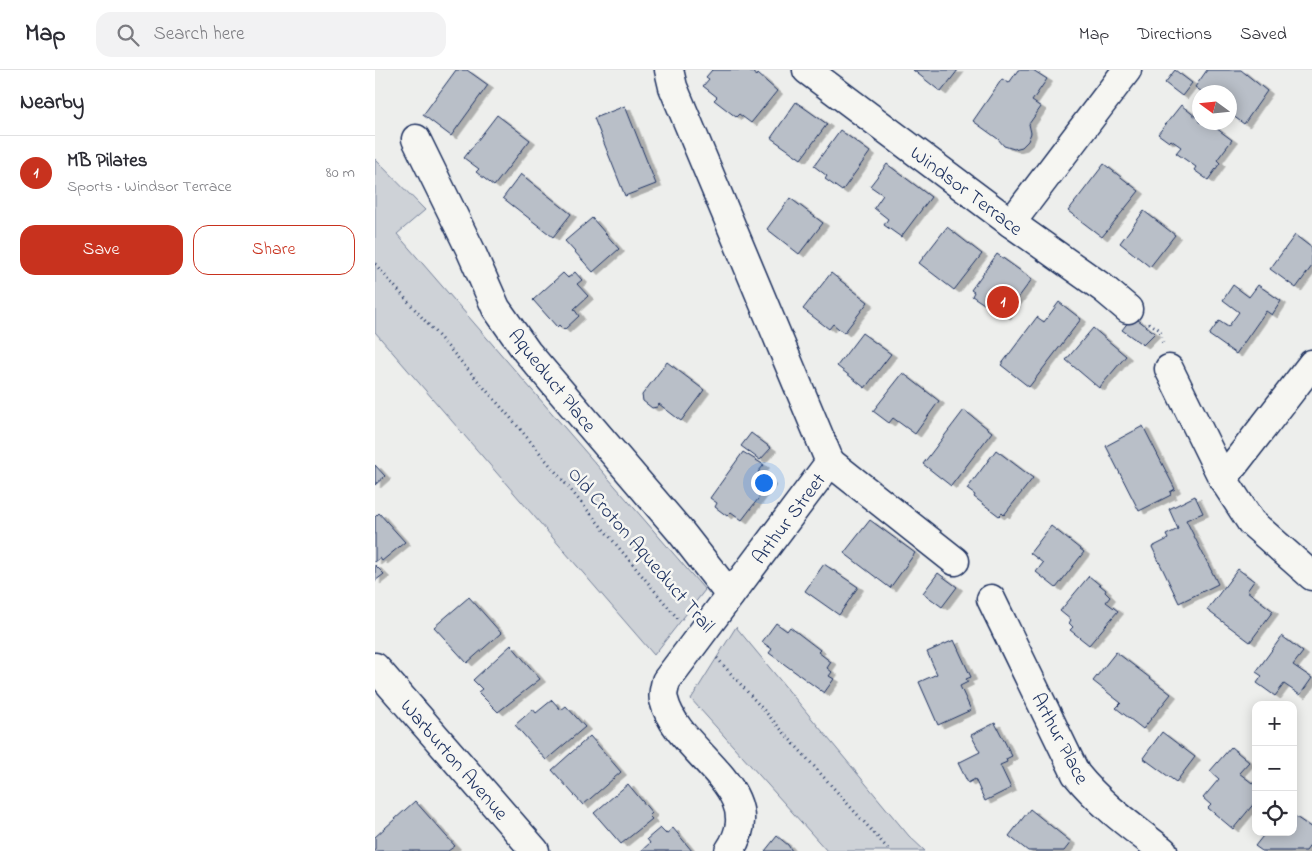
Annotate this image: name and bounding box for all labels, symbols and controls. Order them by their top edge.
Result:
search box [96,12,446,57]
text: Map [25,17,66,52]
icon: search [114,21,142,49]
text: Search here [154,21,245,48]
text: Map [1079,22,1109,48]
text: Directions [1137,22,1212,48]
text: Saved [1240,22,1287,48]
north arrow [1192,85,1237,130]
text: Nearby [20,88,84,118]
street label: Windsor Terrace [903,140,1028,244]
text: MB Pilates [67,148,147,175]
text: 1 [33,161,39,185]
text: 80 m [326,161,355,185]
text: Sports · Windsor Terrace [67,175,232,199]
button: Save [20,225,183,275]
button: Share [193,225,355,275]
pin: 1 [987,283,1019,321]
street label: Aqueduct Place [500,323,602,440]
street label: Old Croton Aqueduct Trail [560,461,721,640]
street label: Arthur Street [746,468,834,571]
your location [751,470,777,496]
street label: Arthur Place [1023,688,1095,790]
street label: Warburton Avenue [392,694,514,828]
map controls [1252,701,1297,836]
button: + [1252,701,1297,746]
button: − [1252,746,1297,791]
button: locate [1252,791,1297,836]

